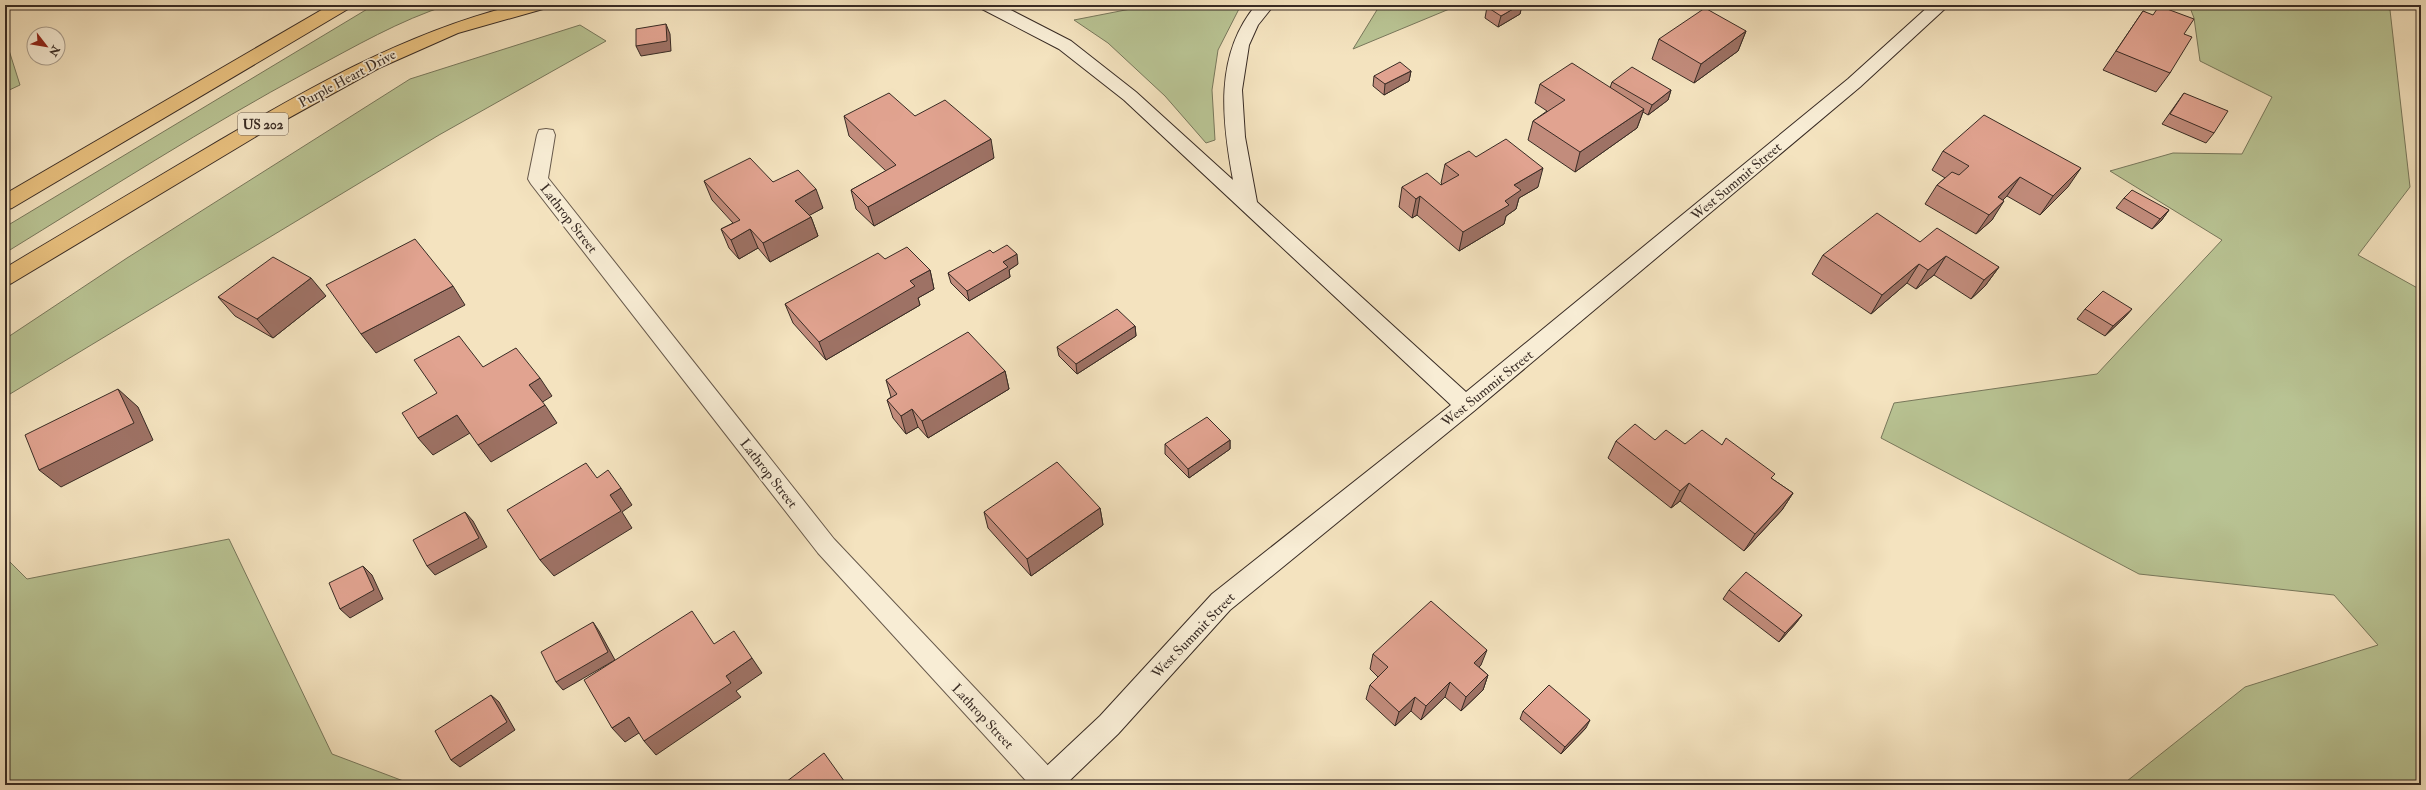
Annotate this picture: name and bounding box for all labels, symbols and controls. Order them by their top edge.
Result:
north arrow [26,26,66,66]
text: N [45,42,63,59]
street label: Purple Heart Drive [296,46,399,112]
road number: US 202 [238,113,288,135]
street label: West Summit Street [1687,138,1785,225]
street label: Lathrop Street [535,180,601,257]
street label: West Summit Street [1437,346,1537,431]
street label: Lathrop Street [735,435,801,512]
street label: West Summit Street [1147,589,1239,683]
street label: Lathrop Street [947,680,1018,754]

